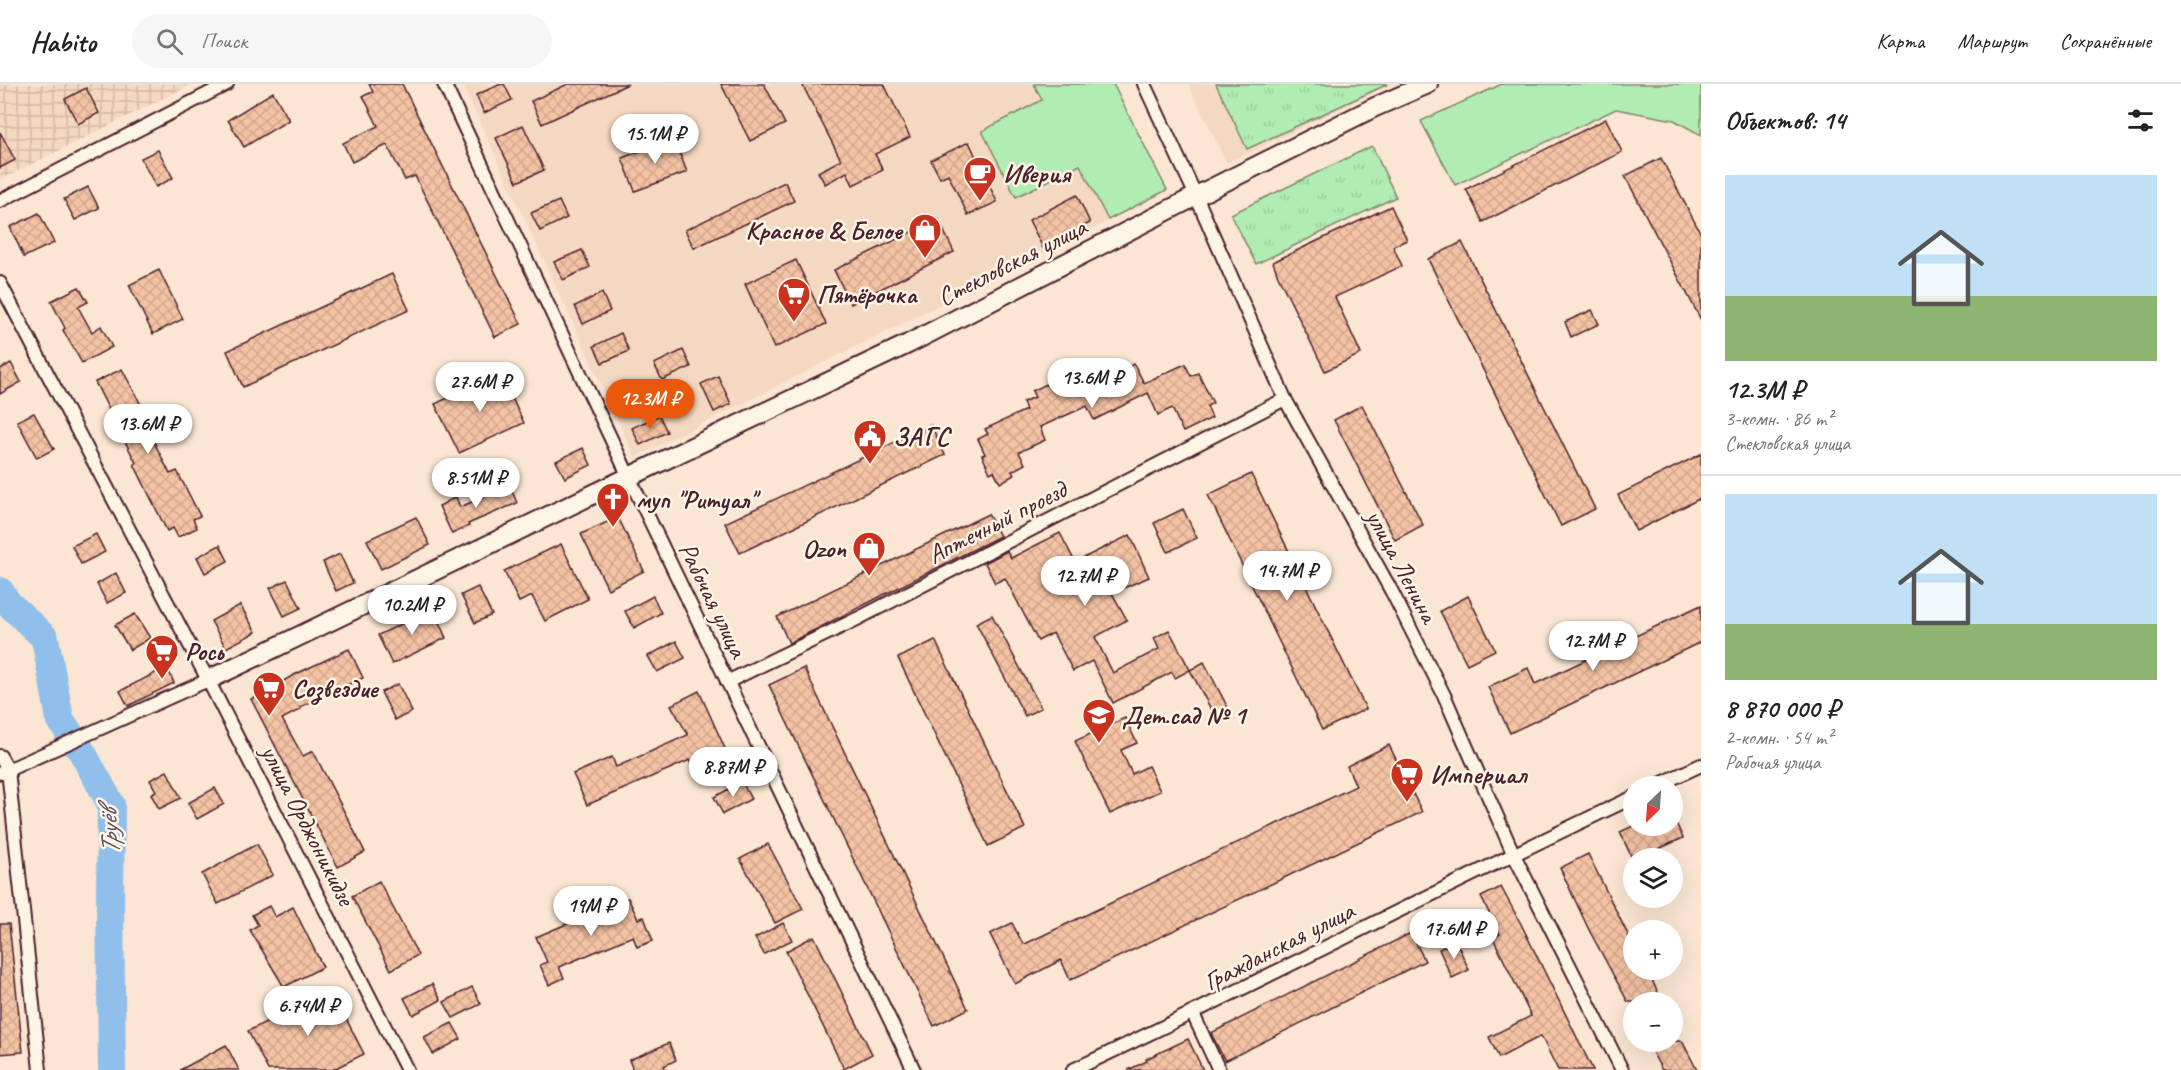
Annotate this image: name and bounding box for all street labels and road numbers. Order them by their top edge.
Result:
street label: Стекловская улица [932,210,1093,314]
street label: Аптечный проезд [922,472,1074,571]
street label: улица Ленина [1357,502,1447,630]
street label: Рабочая улица [671,537,756,664]
street label: улица Орджоникидзе [252,737,364,913]
street label: Гражданская улица [1198,893,1361,998]

